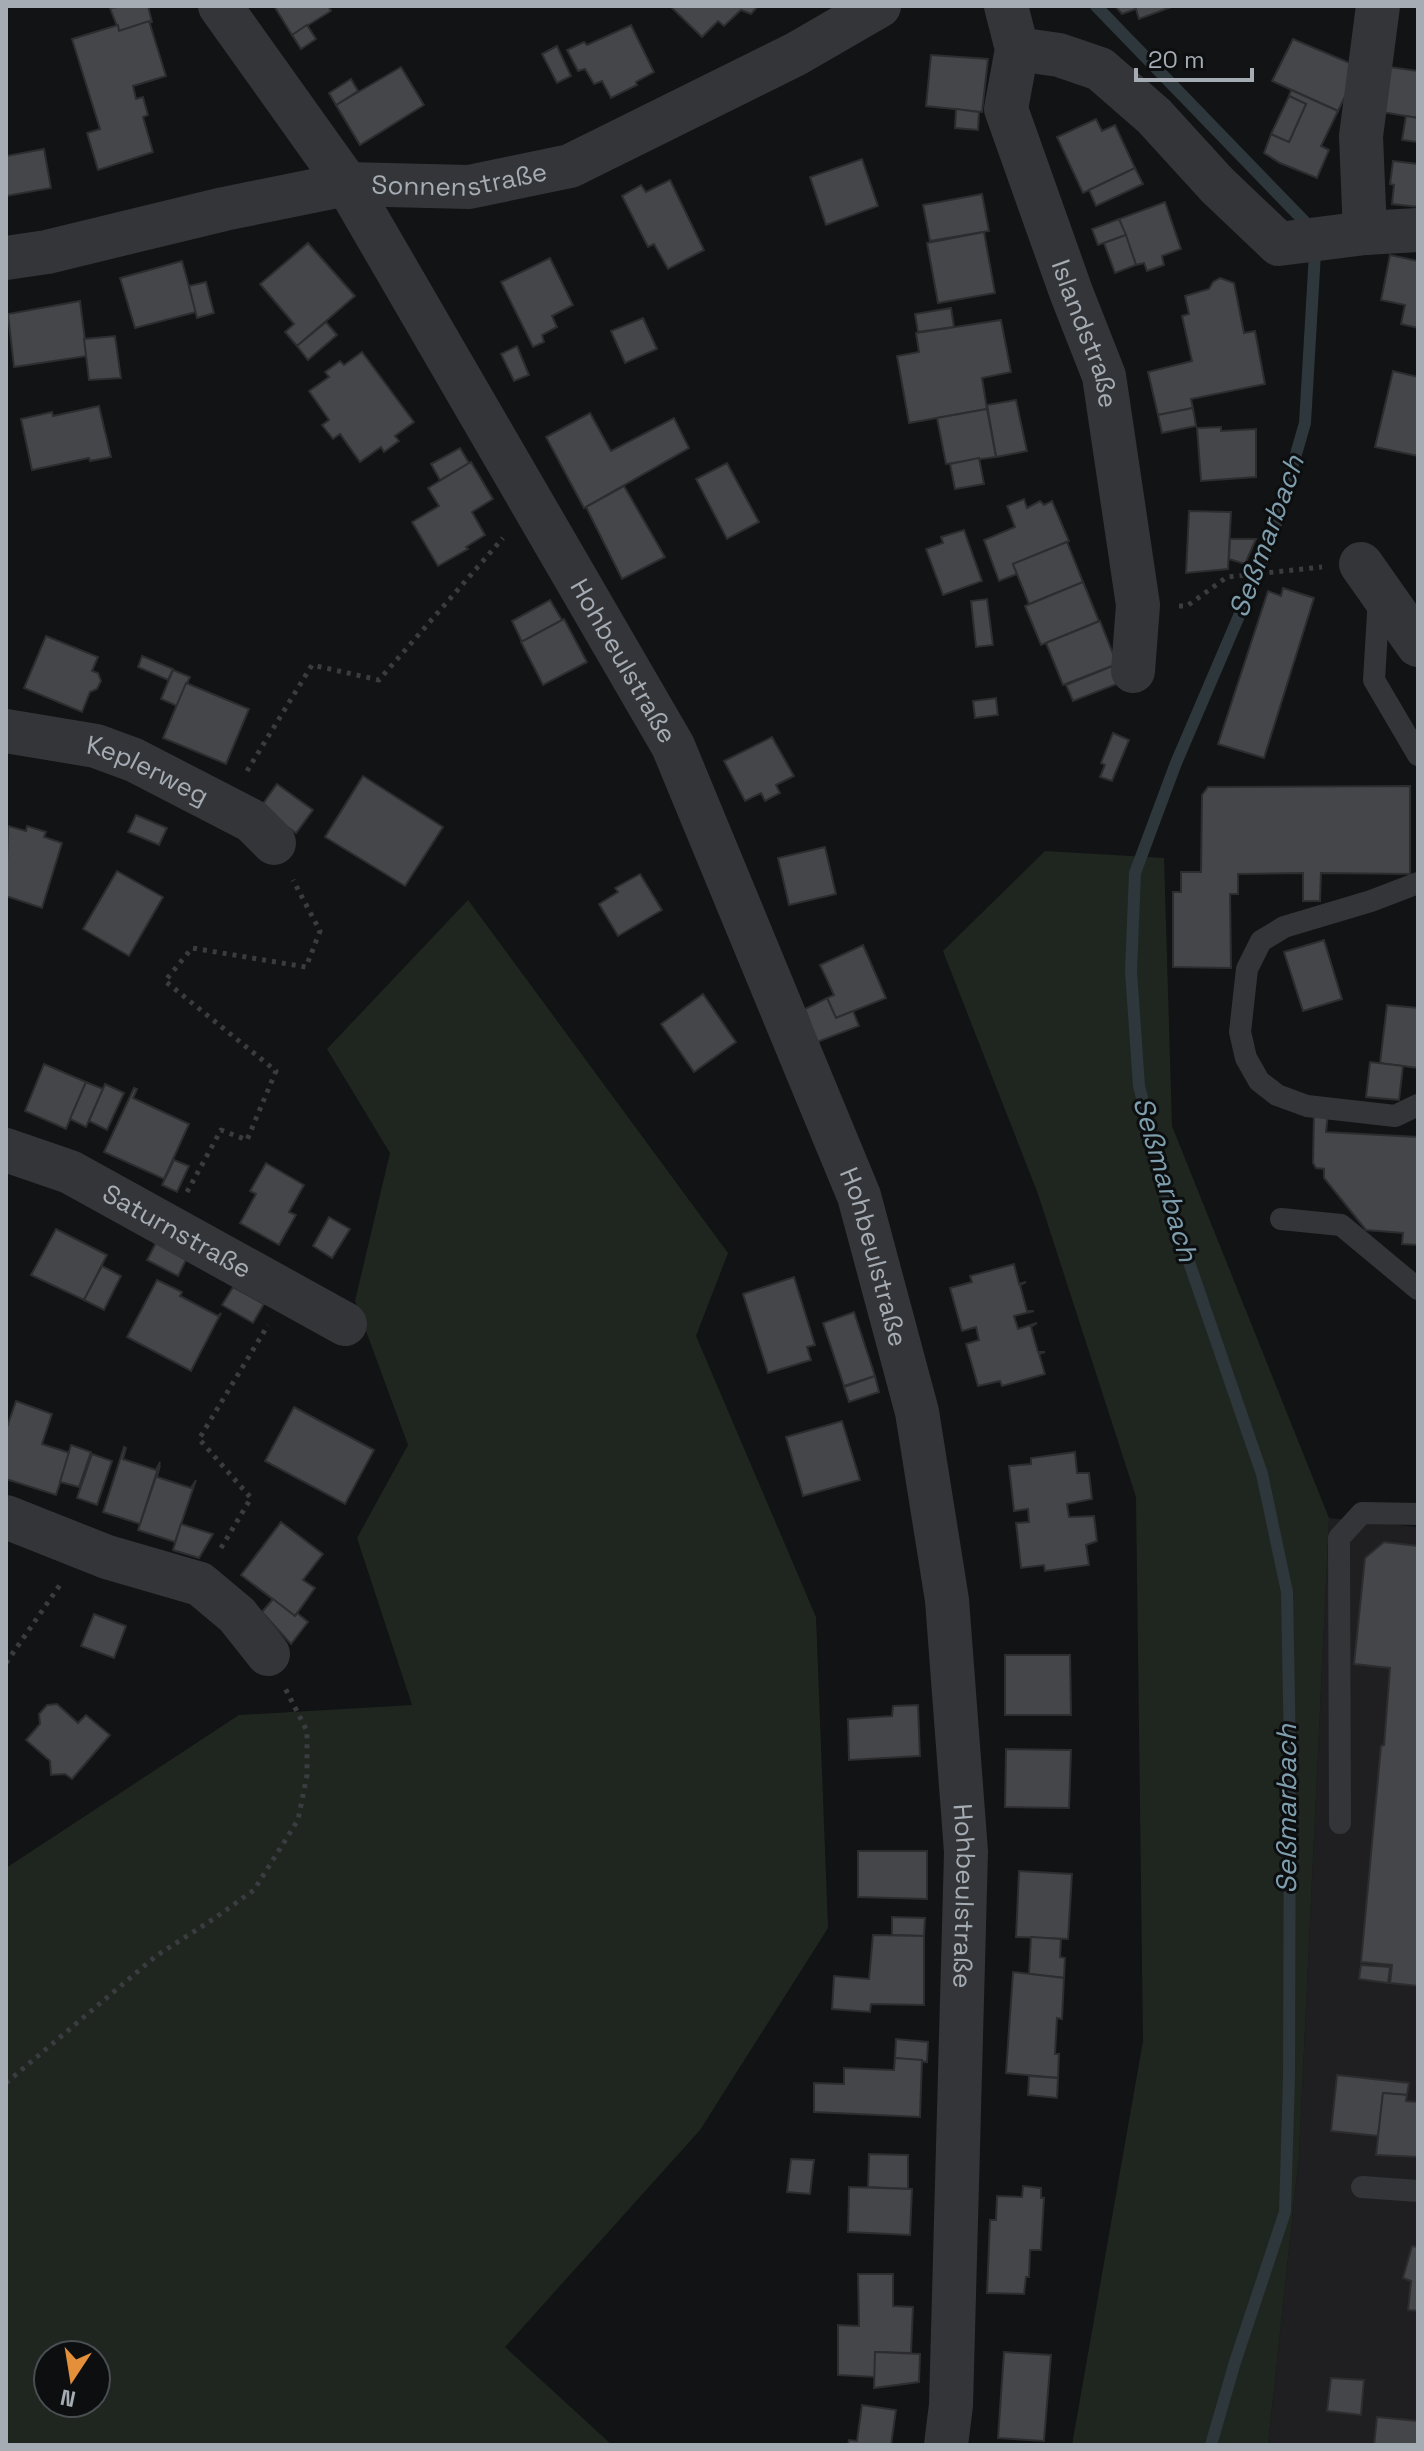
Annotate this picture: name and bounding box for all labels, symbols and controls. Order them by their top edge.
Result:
scale bar [1136,32,1252,82]
text: 20 m [1148,44,1205,75]
street label: Sonnenstraße [371,154,550,204]
street label: Islandstraße [1044,255,1126,410]
water label: Seßmarbach [1220,449,1312,622]
street label: Hohbeulstraße [563,572,685,749]
street label: Keplerweg [84,728,215,813]
water label: Seßmarbach [1125,1092,1207,1266]
street label: Hohbeulstraße [832,1162,916,1350]
street label: Saturnstraße [97,1176,258,1286]
water label: Seßmarbach [1268,1723,1304,1894]
street label: Hohbeulstraße [945,1802,983,1989]
north arrow [32,2339,112,2419]
text: N [58,2383,78,2414]

